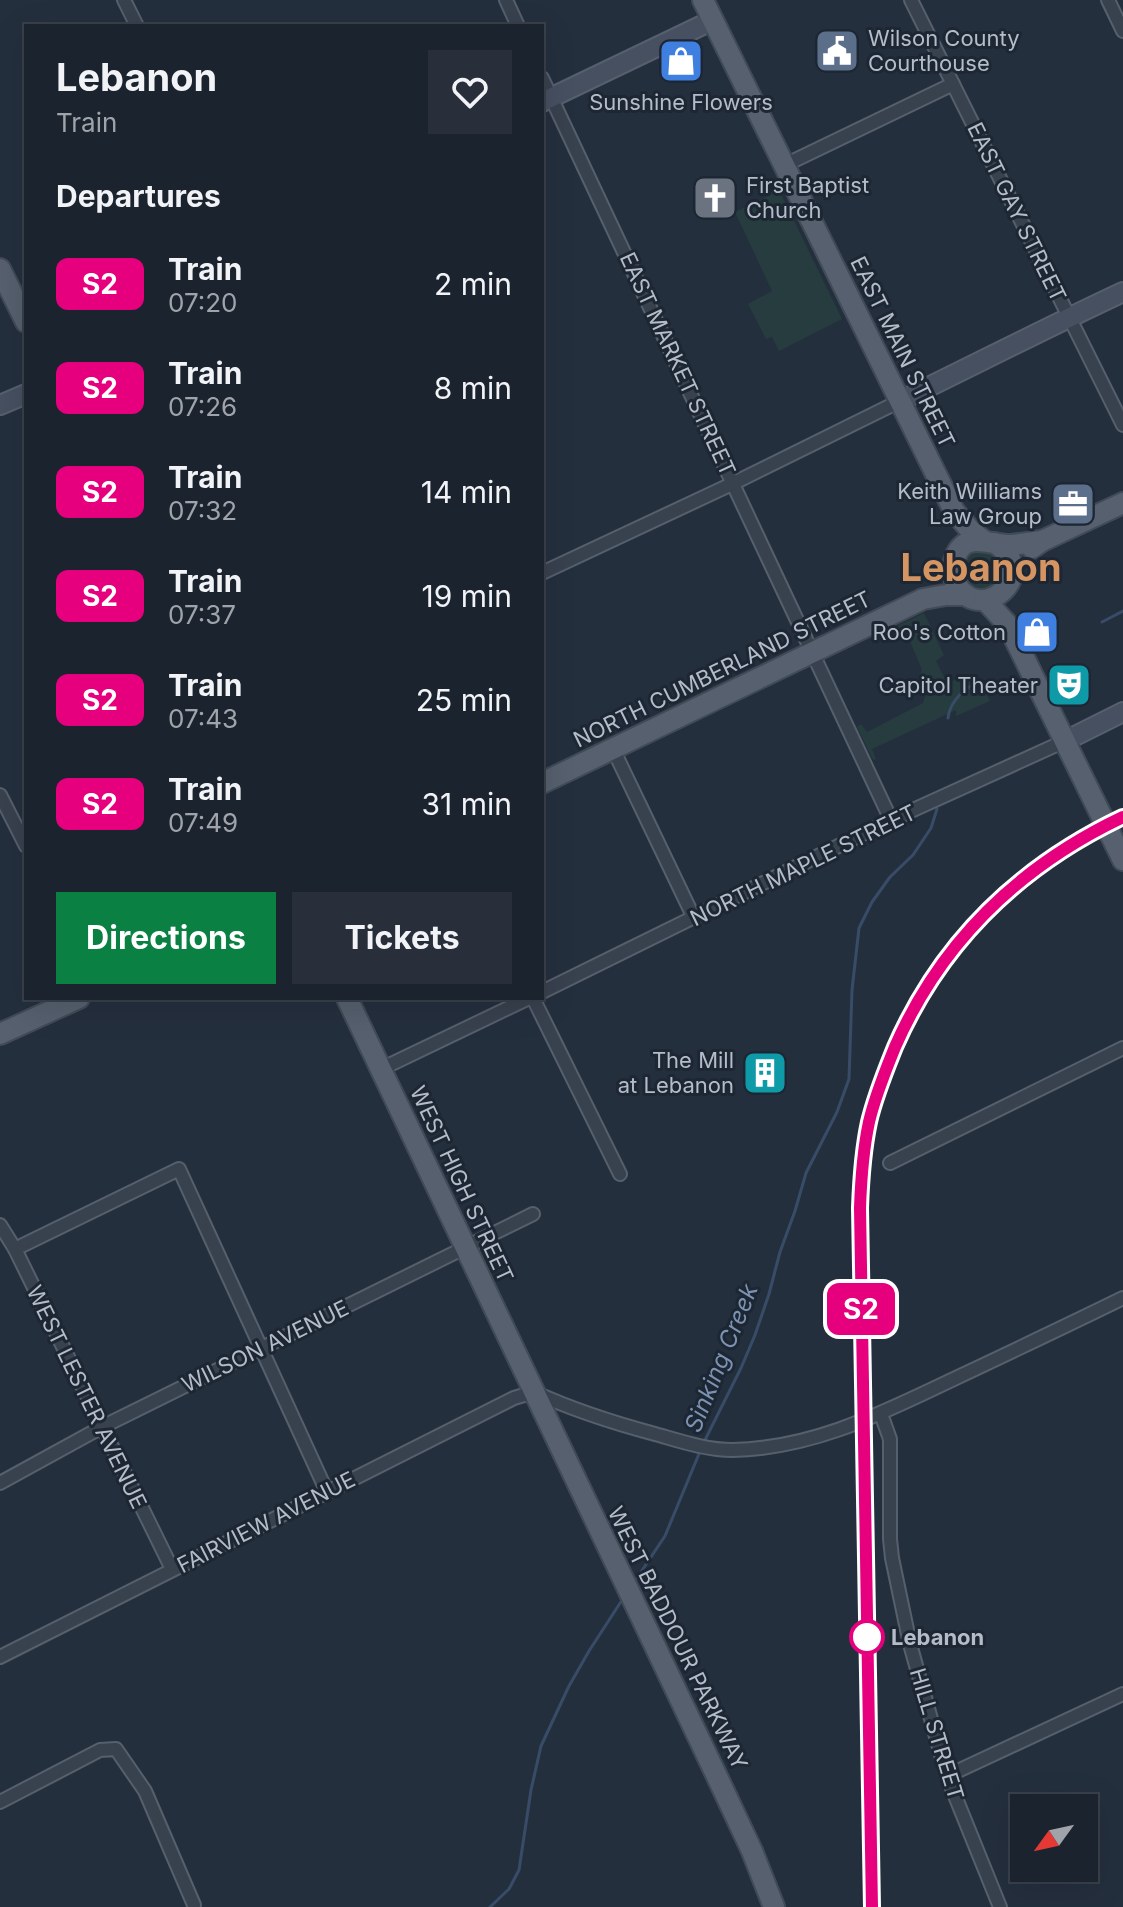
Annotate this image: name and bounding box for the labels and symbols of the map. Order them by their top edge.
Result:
place label: Wilson County Courthouse [868,25,1020,76]
public building icon: Wilson County Courthouse [813,27,861,75]
shop icon: Sunshine Flowers [657,37,705,85]
place label: Sunshine Flowers [589,89,773,115]
street label: EAST GAY STREET [962,118,1072,306]
place label: First Baptist Church [746,172,869,223]
church icon: First Baptist Church [691,174,739,222]
street label: EAST MARKET STREET [615,248,741,480]
street label: EAST MAIN STREET [845,252,961,452]
place label: Keith Williams Law Group [897,478,1042,529]
office icon: Keith Williams Law Group [1049,480,1097,528]
district label: Lebanon [900,544,1062,590]
street label: NORTH CUMBERLAND STREET [569,585,875,753]
shop icon: Roo's Cotton [1013,608,1061,656]
place label: Roo's Cotton [873,619,1006,645]
theatre icon: Capitol Theater [1045,661,1093,709]
place label: Capitol Theater [878,672,1038,698]
street label: NORTH MAPLE STREET [686,799,920,931]
place label: The Mill at Lebanon [618,1047,734,1098]
building icon: The Mill at Lebanon [741,1049,789,1097]
street label: WEST HIGH STREET [405,1082,519,1286]
water label: Sinking Creek [678,1279,764,1436]
street label: WEST LESTER AVENUE [22,1281,152,1513]
line badge: S2 [825,1283,897,1335]
street label: WILSON AVENUE [178,1294,352,1398]
street label: FAIRVIEW AVENUE [173,1466,359,1578]
street label: WEST BADDOUR PARKWAY [603,1502,753,1774]
marker: Lebanon [850,1620,884,1654]
place label: Lebanon [891,1624,984,1650]
street label: HILL STREET [905,1665,969,1803]
north arrow [1010,1794,1098,1882]

